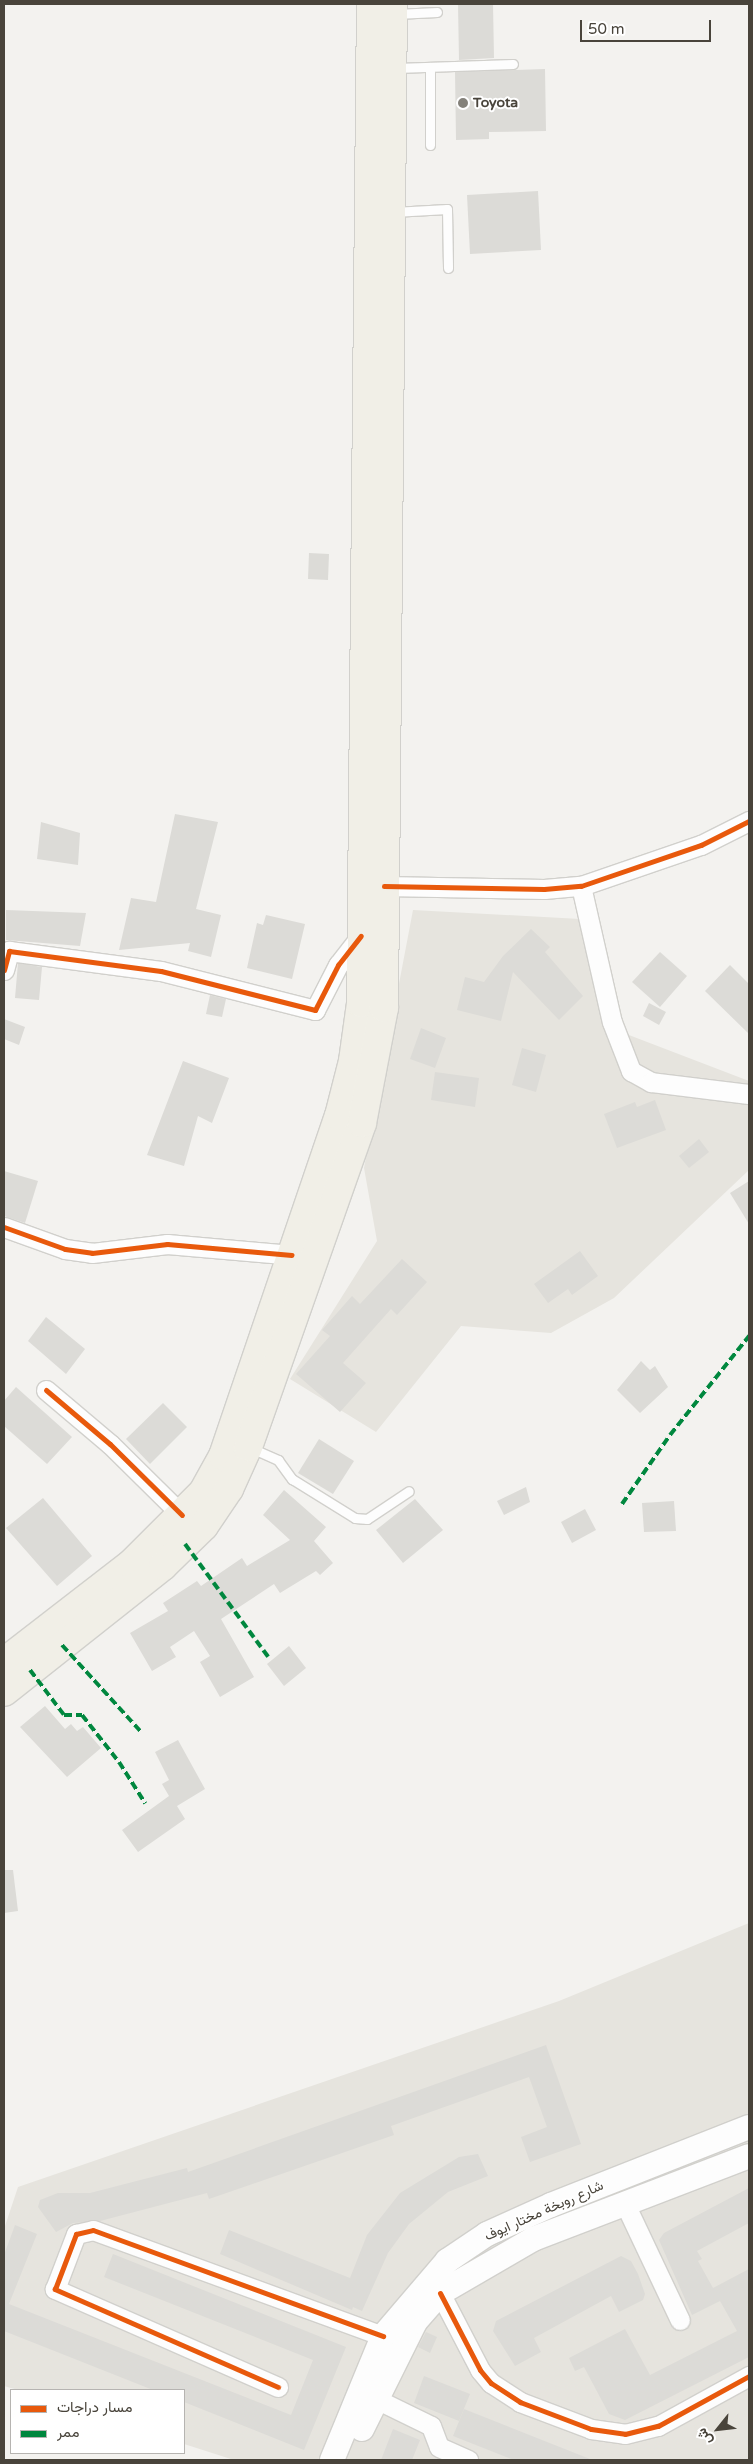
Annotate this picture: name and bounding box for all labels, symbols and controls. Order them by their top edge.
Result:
scale bar [583,10,714,42]
text: 50 m [588,20,625,38]
place label: Toyota [473,95,518,111]
marker: Toyota [457,97,469,109]
street label: شارع روبخة مختار ايوف [482,2177,606,2245]
legend [10,2389,185,2454]
text: مسار دراجات [57,2398,132,2416]
north arrow [693,2404,743,2454]
text: ممر [57,2423,79,2441]
text: ش [693,2425,716,2448]

